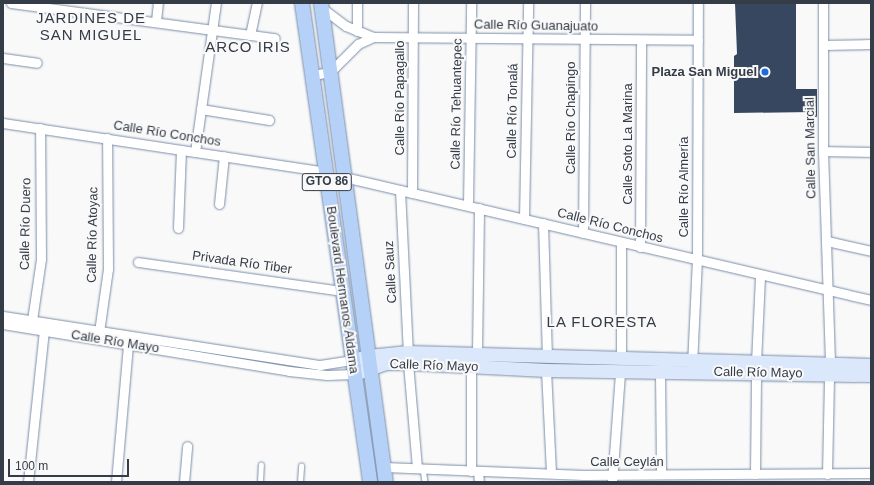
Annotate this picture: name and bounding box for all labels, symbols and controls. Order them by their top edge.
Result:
district label: JARDINES DE SAN MIGUEL [36,8,146,43]
street label: Calle Río Guanajuato [474,17,598,35]
district label: ARCO IRIS [205,38,291,56]
street label: Calle Río Tehuantepec [448,38,466,170]
street label: Calle Río Papagallo [392,41,408,155]
street label: Calle Río Chapingo [563,62,579,174]
street label: Calle Río Tonalá [504,63,522,159]
place label: Plaza San Miguel [652,64,757,80]
marker: Plaza San Miguel [760,67,770,77]
street label: Calle Soto La Marina [620,83,636,205]
street label: Calle San Marcial [802,97,820,199]
street label: Calle Río Conchos [112,118,222,150]
street label: Calle Río Almería [676,136,692,238]
road number: GTO 86 [301,172,353,192]
street label: Calle Río Duero [17,178,35,270]
street label: Calle Río Atoyac [84,186,102,284]
street label: Boulevard Hermanos Aldama [322,205,362,375]
street label: Calle Río Conchos [556,205,664,247]
street label: Calle Sauz [382,240,400,304]
street label: Privada Río Tiber [191,248,293,278]
district label: LA FLORESTA [546,313,658,331]
street label: Calle Río Mayo [70,327,160,357]
street label: Calle Río Mayo [389,357,479,375]
street label: Calle Río Mayo [713,364,803,382]
scale bar [10,451,131,477]
street label: Calle Ceylán [590,454,664,470]
text: 100 m [15,459,48,473]

